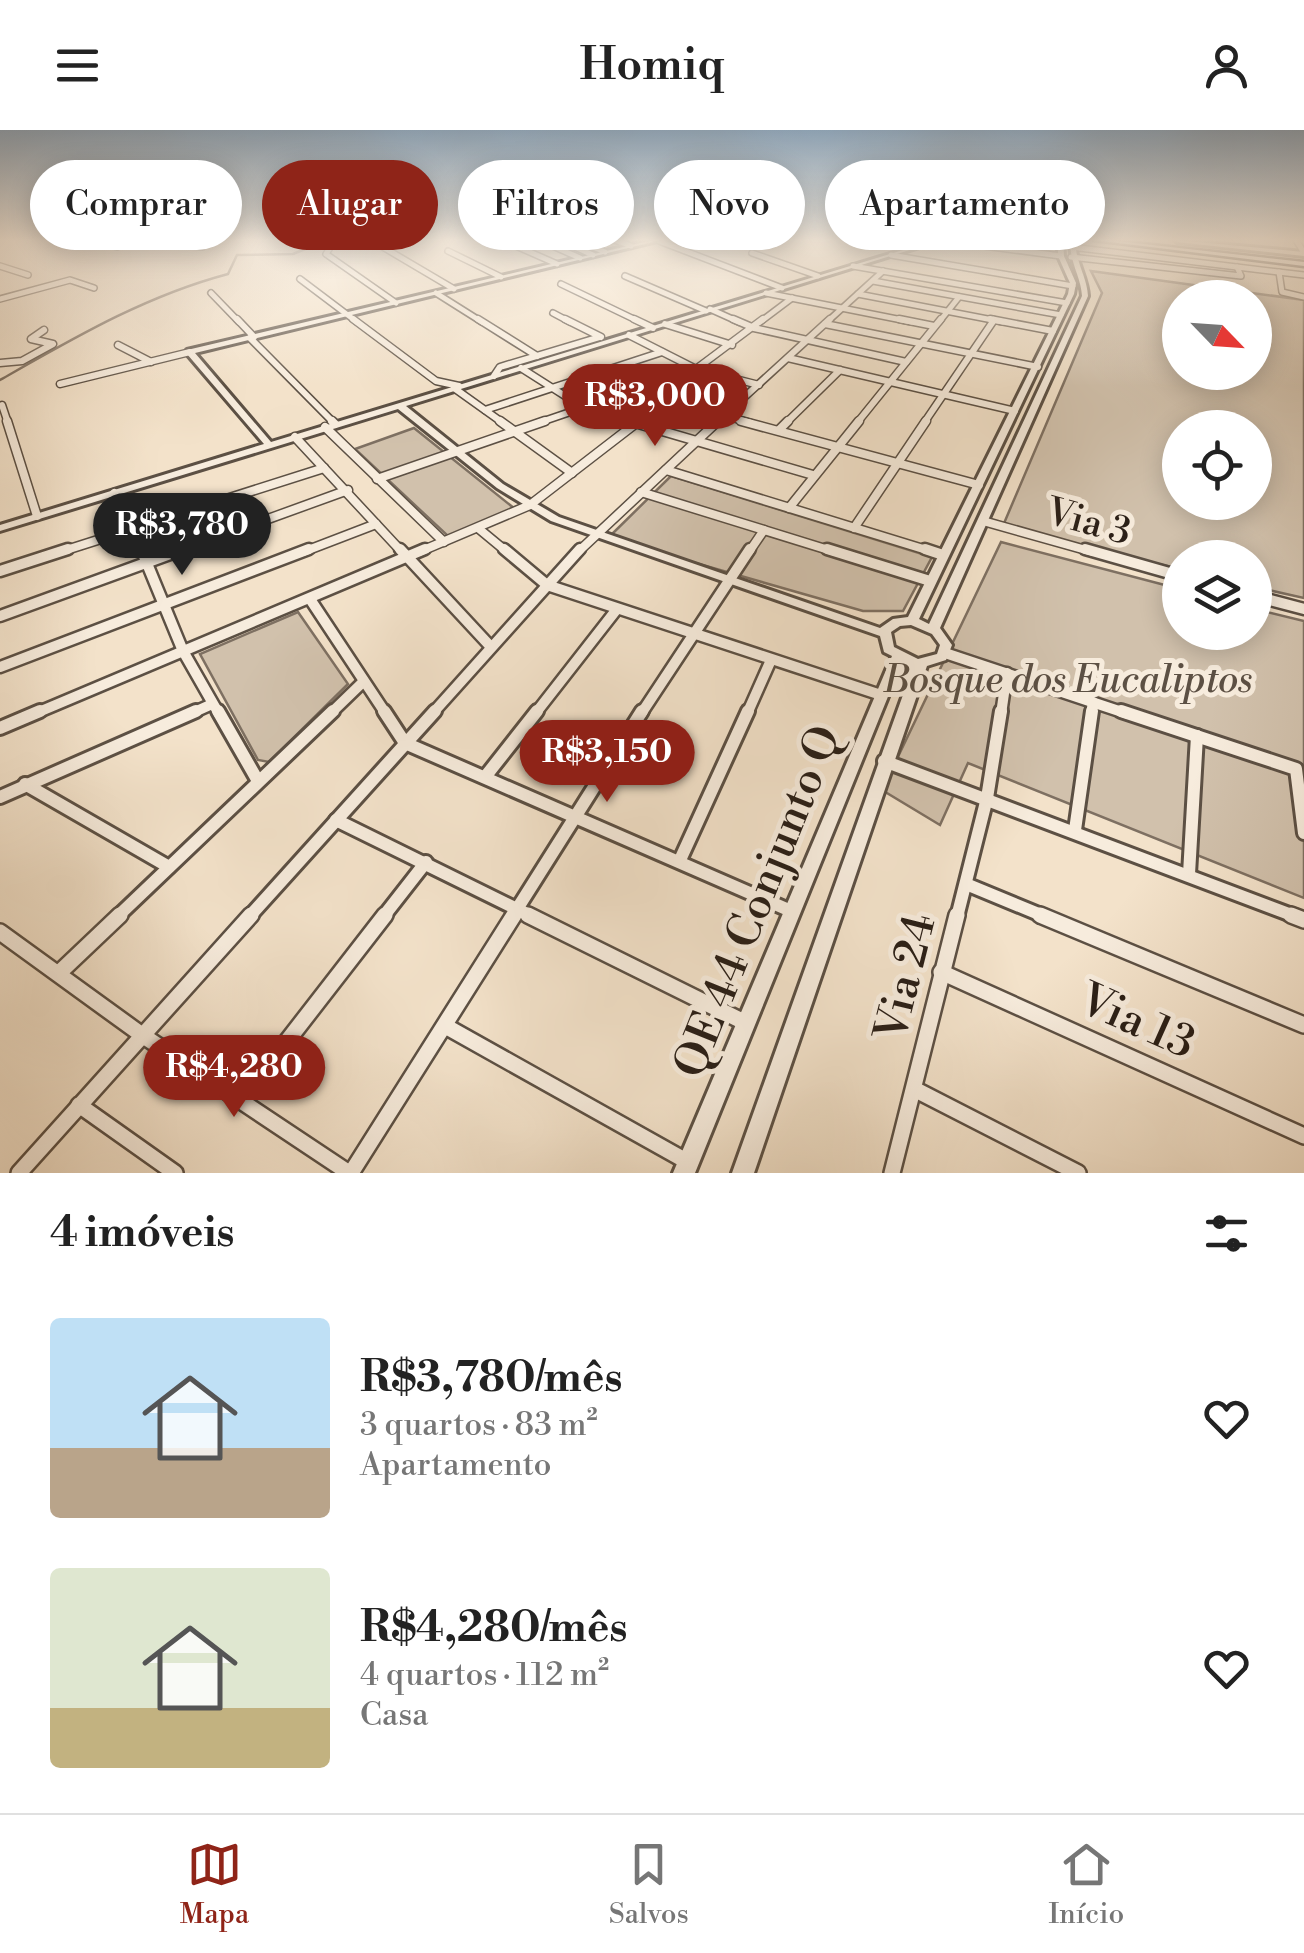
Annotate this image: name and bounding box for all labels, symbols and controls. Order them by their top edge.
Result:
text: Homiq [579,37,725,94]
icon: menu [50,38,105,93]
icon: person [1199,38,1254,93]
chip: Comprar [30,160,242,250]
chip: Alugar [262,160,438,250]
chip: Filtros [458,160,634,250]
chip: Novo [654,160,805,250]
chip: Apartamento [825,160,1105,250]
north arrow [1162,280,1272,390]
map controls [1162,280,1272,650]
pin: R$3,000 [563,364,747,449]
text: R$3,000 [584,376,726,416]
button: locate [1162,410,1272,520]
street label: Via 3 [1040,488,1136,556]
pin: R$3,780 [90,493,274,578]
text: R$3,780 [115,505,249,545]
button: layers [1162,540,1272,650]
park label: Bosque dos Eucaliptos [882,657,1253,704]
street label: QE 44 Conjunto Q [662,718,855,1086]
pin: R$3,150 [515,720,699,805]
text: R$3,150 [542,732,672,772]
street label: Via 24 [863,908,950,1048]
street label: Via 13 [1069,971,1204,1073]
pin: R$4,280 [142,1035,326,1120]
text: R$4,280 [165,1047,303,1087]
icon: filters [1199,1206,1254,1261]
text: 4 imóveis [50,1207,235,1260]
text: R$3,780/mês [360,1352,622,1405]
icon: home [130,1358,250,1478]
icon: heart [1199,1391,1254,1446]
text: 3 quartos · 83 m² [360,1405,598,1445]
text: Apartamento [360,1445,552,1485]
text: R$4,280/mês [360,1602,627,1655]
icon: home [130,1608,250,1728]
icon: heart [1199,1641,1254,1696]
text: 4 quartos · 112 m² [360,1655,609,1695]
text: Casa [360,1695,428,1735]
tab: Mapa [180,1837,249,1932]
tab: Salvos [609,1837,689,1932]
tab: Início [1048,1837,1124,1932]

